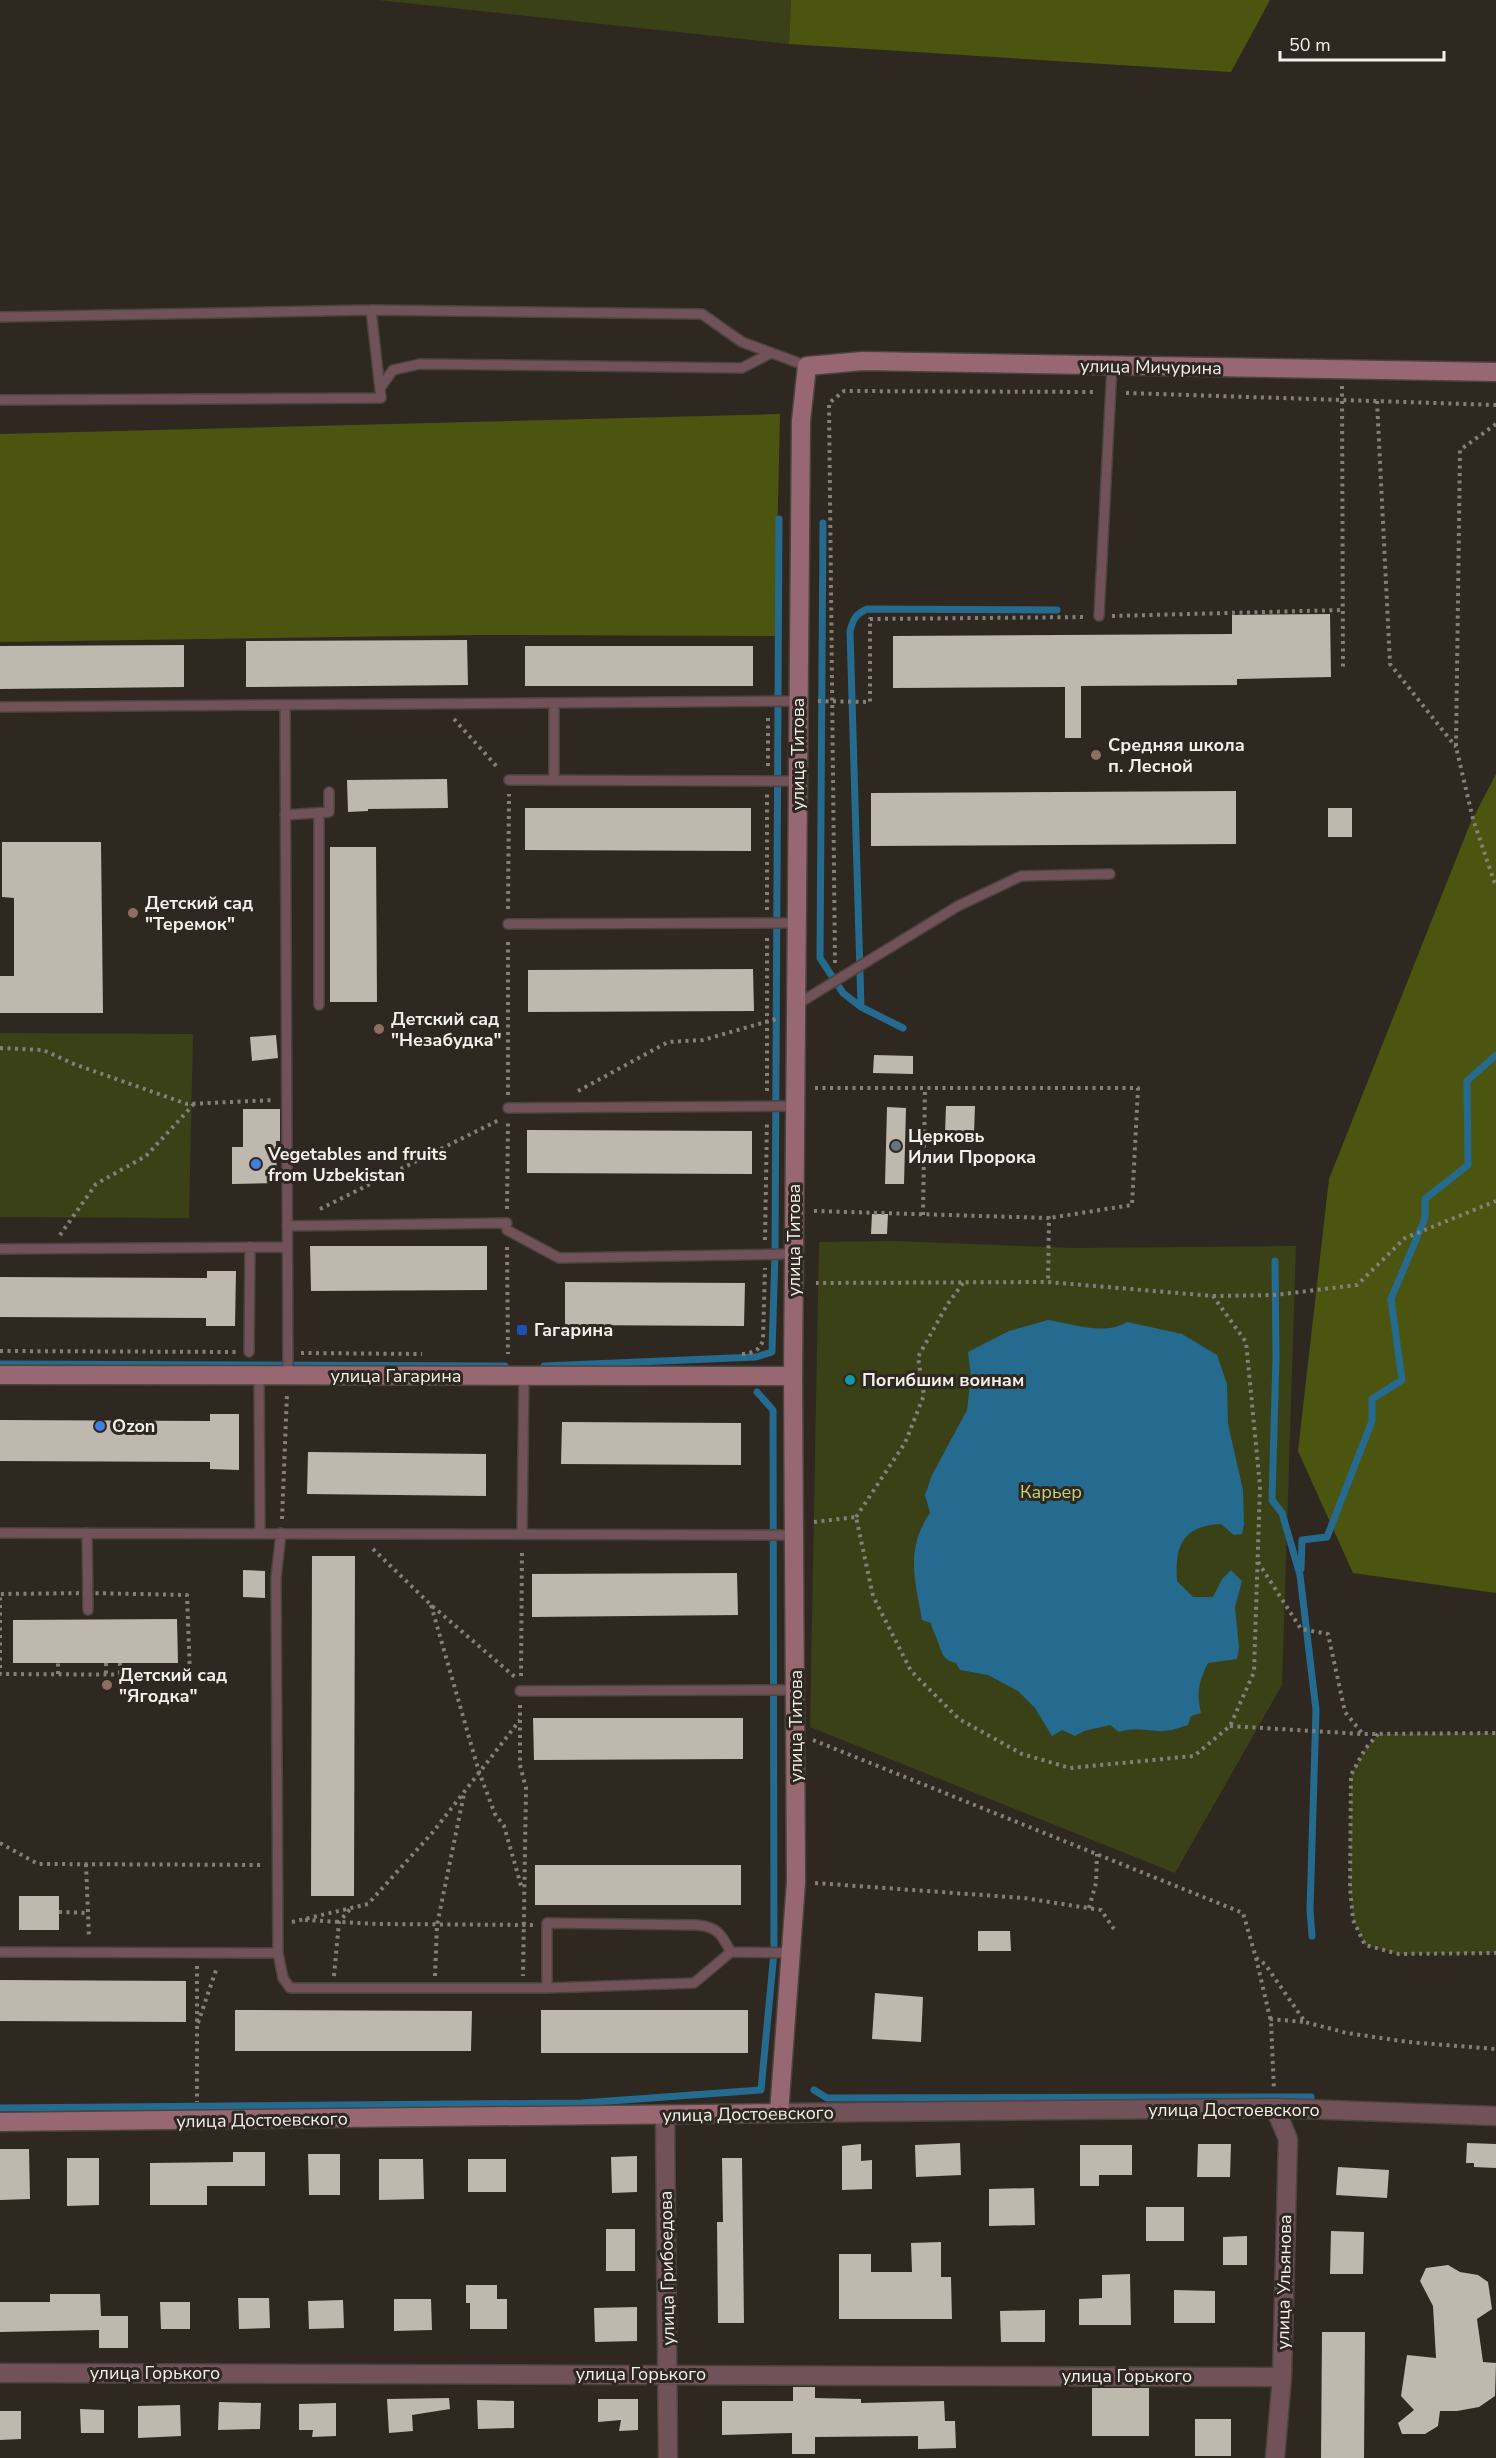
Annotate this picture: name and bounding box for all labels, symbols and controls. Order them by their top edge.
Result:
scale bar [1280,24,1444,62]
text: 50 m [1289,33,1331,57]
street label: улица Мичурина [1080,354,1222,380]
street label: улица Титова [786,698,810,810]
place label: Средняя школа п. Лесной [1108,733,1245,778]
marker: Средняя школа п. Лесной [1089,748,1103,762]
place label: Детский сад "Теремок" [145,891,253,936]
marker: Детский сад "Теремок" [126,906,140,920]
place label: Детский сад "Незабудка" [391,1007,502,1052]
marker: Детский сад "Незабудка" [372,1022,386,1036]
place label: Церковь Илии Пророка [908,1124,1036,1169]
marker: Церковь Илии Пророка [889,1139,903,1153]
place label: Vegetables and fruits from Uzbekistan [267,1142,447,1187]
marker: Vegetables and fruits from Uzbekistan [249,1157,263,1171]
street label: улица Титова [782,1184,806,1296]
place label: Гагарина [534,1318,613,1342]
marker: Гагарина [515,1323,529,1337]
street label: улица Гагарина [331,1364,461,1388]
place label: Погибшим воинам [862,1368,1024,1392]
marker: Погибшим воинам [843,1373,857,1387]
place label: Ozon [112,1414,155,1438]
marker: Ozon [93,1419,107,1433]
park label: Карьер [1020,1480,1082,1504]
place label: Детский сад "Ягодка" [119,1663,227,1708]
street label: улица Титова [784,1670,808,1782]
marker: Детский сад "Ягодка" [100,1678,114,1692]
street label: улица Достоевского [1148,2098,1320,2122]
street label: улица Достоевского [662,2101,834,2127]
street label: улица Достоевского [176,2107,348,2133]
street label: улица Грибоедова [654,2190,680,2346]
street label: улица Ульянова [1271,2214,1297,2350]
street label: улица Горького [90,2361,220,2385]
street label: улица Горького [576,2362,706,2386]
street label: улица Горького [1062,2364,1192,2388]

